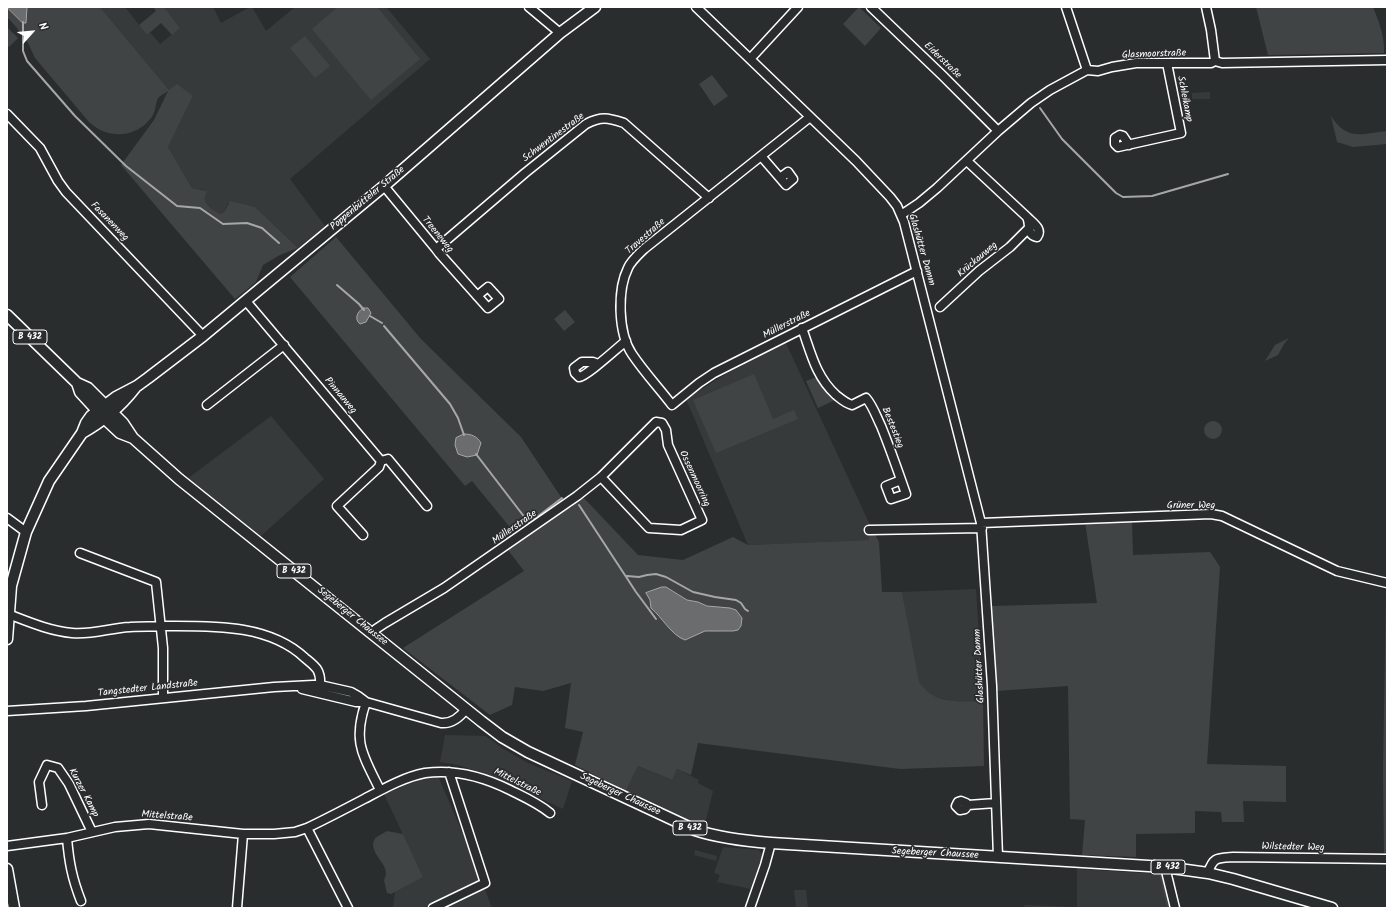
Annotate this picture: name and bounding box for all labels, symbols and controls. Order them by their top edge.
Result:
north arrow [12,12,52,52]
text: N [33,19,52,34]
street label: Eiderstraße [921,40,963,82]
street label: Glasmoorstraße [1122,48,1186,62]
street label: Schleikamp [1174,75,1194,123]
street label: Schwentinestraße [521,111,587,165]
street label: Poppenbütteler Straße [328,164,408,234]
street label: Fasanenweg [87,200,131,244]
street label: Glashütter Damm [905,213,937,287]
street label: Treeneweg [419,214,455,256]
street label: Travestraße [624,217,668,257]
street label: Krückauweg [956,240,1000,280]
street label: Müllerstraße [761,308,813,342]
road number: B 432 [13,330,47,344]
street label: Pinnauweg [321,375,359,417]
street label: Bestestieg [878,406,906,450]
street label: Ossenmoorring [676,449,712,509]
street label: Grüner Weg [1167,500,1215,512]
street label: Müllerstraße [490,508,540,548]
road number: B 432 [277,564,311,578]
street label: Segeberger Chaussee [314,585,390,649]
street label: Glashütter Damm [972,629,988,703]
street label: Tangstedter Landstraße [97,678,199,700]
street label: Mittelstraße [491,766,543,800]
street label: Kurzer Kamp [65,767,101,819]
street label: Segeberger Chaussee [578,771,662,819]
street label: Mittelstraße [141,809,193,825]
road number: B 432 [673,821,707,835]
street label: Wilstedter Weg [1261,841,1325,855]
street label: Segeberger Chaussee [891,846,979,862]
road number: B 432 [1151,860,1185,874]

